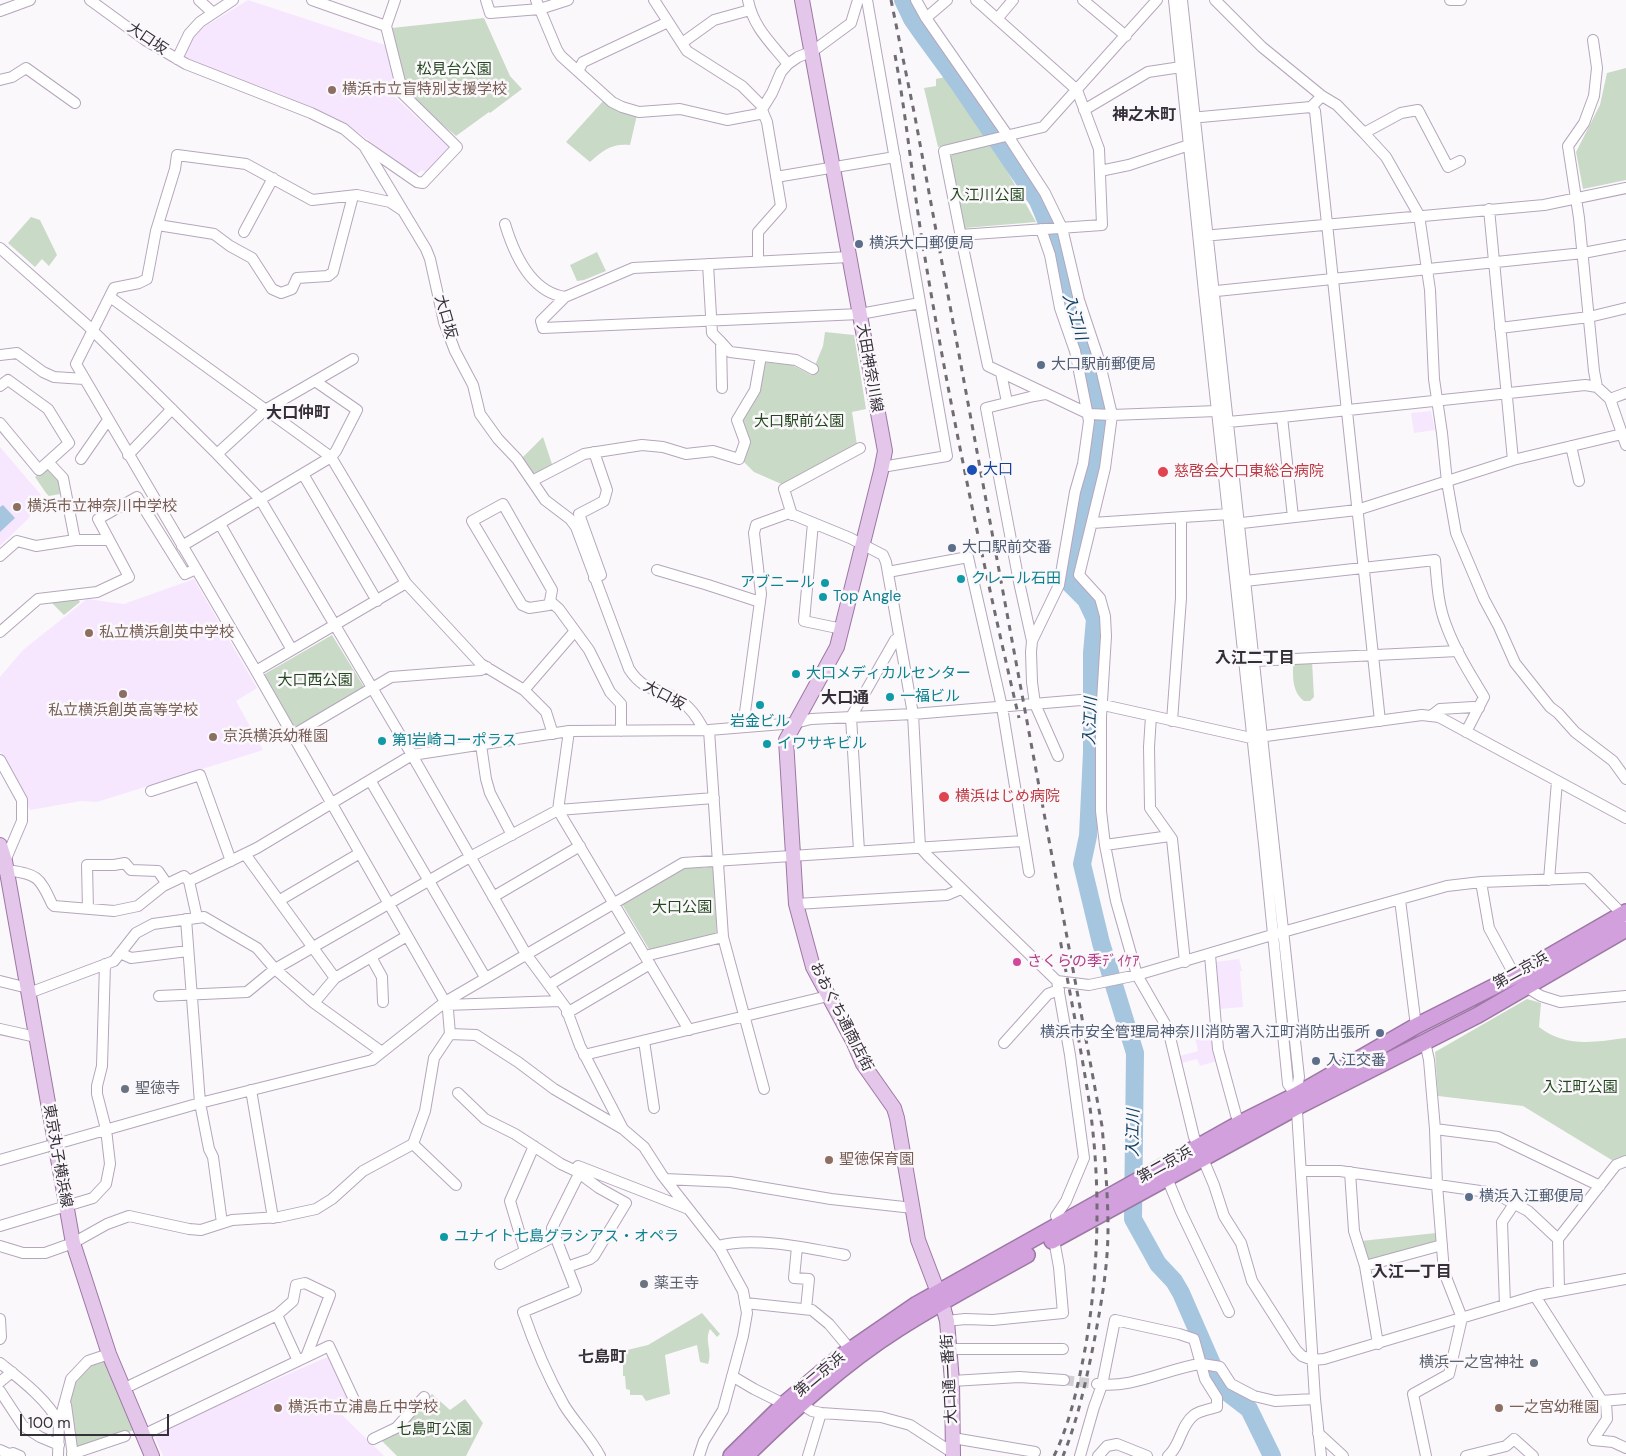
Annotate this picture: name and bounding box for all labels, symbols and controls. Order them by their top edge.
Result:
street label: 大口坂 [123,19,171,59]
park label: 松見台公園 [417,61,491,79]
place label: 横浜市立盲特別支援学校 [342,81,507,99]
marker: 横浜市立盲特別支援学校 [326,84,338,96]
district label: 神之木町 [1112,106,1176,126]
park label: 入江川公園 [950,187,1024,205]
place label: 横浜大口郵便局 [869,235,974,253]
marker: 横浜大口郵便局 [853,238,865,250]
water label: 入江川 [1058,291,1090,343]
street label: 大口坂 [430,293,460,341]
street label: 大田神奈川線 [852,322,886,414]
place label: 大口駅前郵便局 [1051,356,1156,374]
marker: 大口駅前郵便局 [1035,359,1047,371]
district label: 大口仲町 [266,404,330,424]
park label: 大口駅前公園 [754,413,844,431]
place label: 大口 [983,461,1013,479]
marker: 大口 [965,463,979,477]
place label: 慈啓会大口東総合病院 [1174,463,1324,481]
marker: 慈啓会大口東総合病院 [1156,465,1170,479]
place label: 横浜市立神奈川中学校 [27,498,177,516]
marker: 横浜市立神奈川中学校 [11,501,23,513]
place label: 大口駅前交番 [962,539,1052,557]
marker: 大口駅前交番 [946,542,958,554]
place label: クレール石田 [971,570,1061,588]
marker: クレール石田 [955,573,967,585]
place label: アブニール [740,574,815,592]
marker: アブニール [819,577,831,589]
place label: Top Angle [833,588,901,606]
marker: Top Angle [817,591,829,603]
place label: 私立横浜創英中学校 [99,624,234,642]
marker: 私立横浜創英中学校 [83,627,95,639]
district label: 入江二丁目 [1215,649,1295,669]
place label: 大口メディカルセンター [806,665,971,683]
marker: 大口メディカルセンター [790,668,802,680]
park label: 大口西公園 [278,672,352,690]
street label: 大口坂 [640,677,688,715]
marker: 私立横浜創英高等学校 [117,688,129,700]
place label: 一福ビル [900,688,960,706]
district label: 大口通 [821,689,869,709]
marker: 一福ビル [884,691,896,703]
water label: 入江川 [1081,697,1101,745]
marker: 岩金ビル [754,699,766,711]
place label: 私立横浜創英高等学校 [48,702,198,720]
place label: 岩金ビル [730,713,790,731]
place label: 京浜横浜幼稚園 [223,728,328,746]
marker: 京浜横浜幼稚園 [207,731,219,743]
place label: 第1岩崎コーポラス [392,732,517,750]
marker: 第1岩崎コーポラス [376,735,388,747]
place label: イワサキビル [777,735,867,753]
marker: イワサキビル [761,738,773,750]
place label: 横浜はじめ病院 [955,788,1060,806]
marker: 横浜はじめ病院 [937,790,951,804]
park label: 大口公園 [652,899,712,917]
street label: 第二京浜 [1490,949,1552,993]
place label: さくらの季ﾃﾞｲｹｱ [1027,953,1139,971]
marker: さくらの季ﾃﾞｲｹｱ [1011,956,1023,968]
street label: おおぐち通商店街 [806,959,876,1075]
place label: 横浜市安全管理局神奈川消防署入江町消防出張所 [1040,1024,1370,1042]
marker: 横浜市安全管理局神奈川消防署入江町消防出張所 [1374,1027,1386,1039]
place label: 入江交番 [1326,1052,1386,1070]
marker: 入江交番 [1310,1055,1322,1067]
park label: 入江町公園 [1543,1079,1617,1097]
place label: 聖徳寺 [135,1080,180,1098]
marker: 聖徳寺 [119,1083,131,1095]
street label: 東京丸子横浜線 [39,1103,75,1209]
water label: 入江川 [1124,1109,1144,1157]
street label: 第二京浜 [1134,1143,1196,1187]
place label: 聖徳保育園 [839,1151,914,1169]
marker: 聖徳保育園 [823,1154,835,1166]
place label: 横浜入江郵便局 [1479,1188,1584,1206]
marker: 横浜入江郵便局 [1463,1191,1475,1203]
place label: ユナイト七島グラシアス・オペラ [454,1228,679,1246]
marker: ユナイト七島グラシアス・オペラ [438,1231,450,1243]
district label: 入江一丁目 [1372,1263,1452,1283]
place label: 薬王寺 [654,1275,699,1293]
marker: 薬王寺 [638,1278,650,1290]
street label: 大口通一番街 [939,1334,961,1424]
district label: 七島町 [578,1348,626,1368]
street label: 第二京浜 [791,1349,849,1401]
place label: 横浜一之宮神社 [1419,1354,1524,1372]
marker: 横浜一之宮神社 [1528,1357,1540,1369]
place label: 横浜市立浦島丘中学校 [288,1399,438,1417]
place label: 一之宮幼稚園 [1509,1399,1599,1417]
marker: 横浜市立浦島丘中学校 [272,1402,284,1414]
marker: 一之宮幼稚園 [1493,1402,1505,1414]
scale bar [22,1404,171,1436]
text: 100 m [28,1413,71,1433]
park label: 七島町公園 [397,1421,471,1439]

